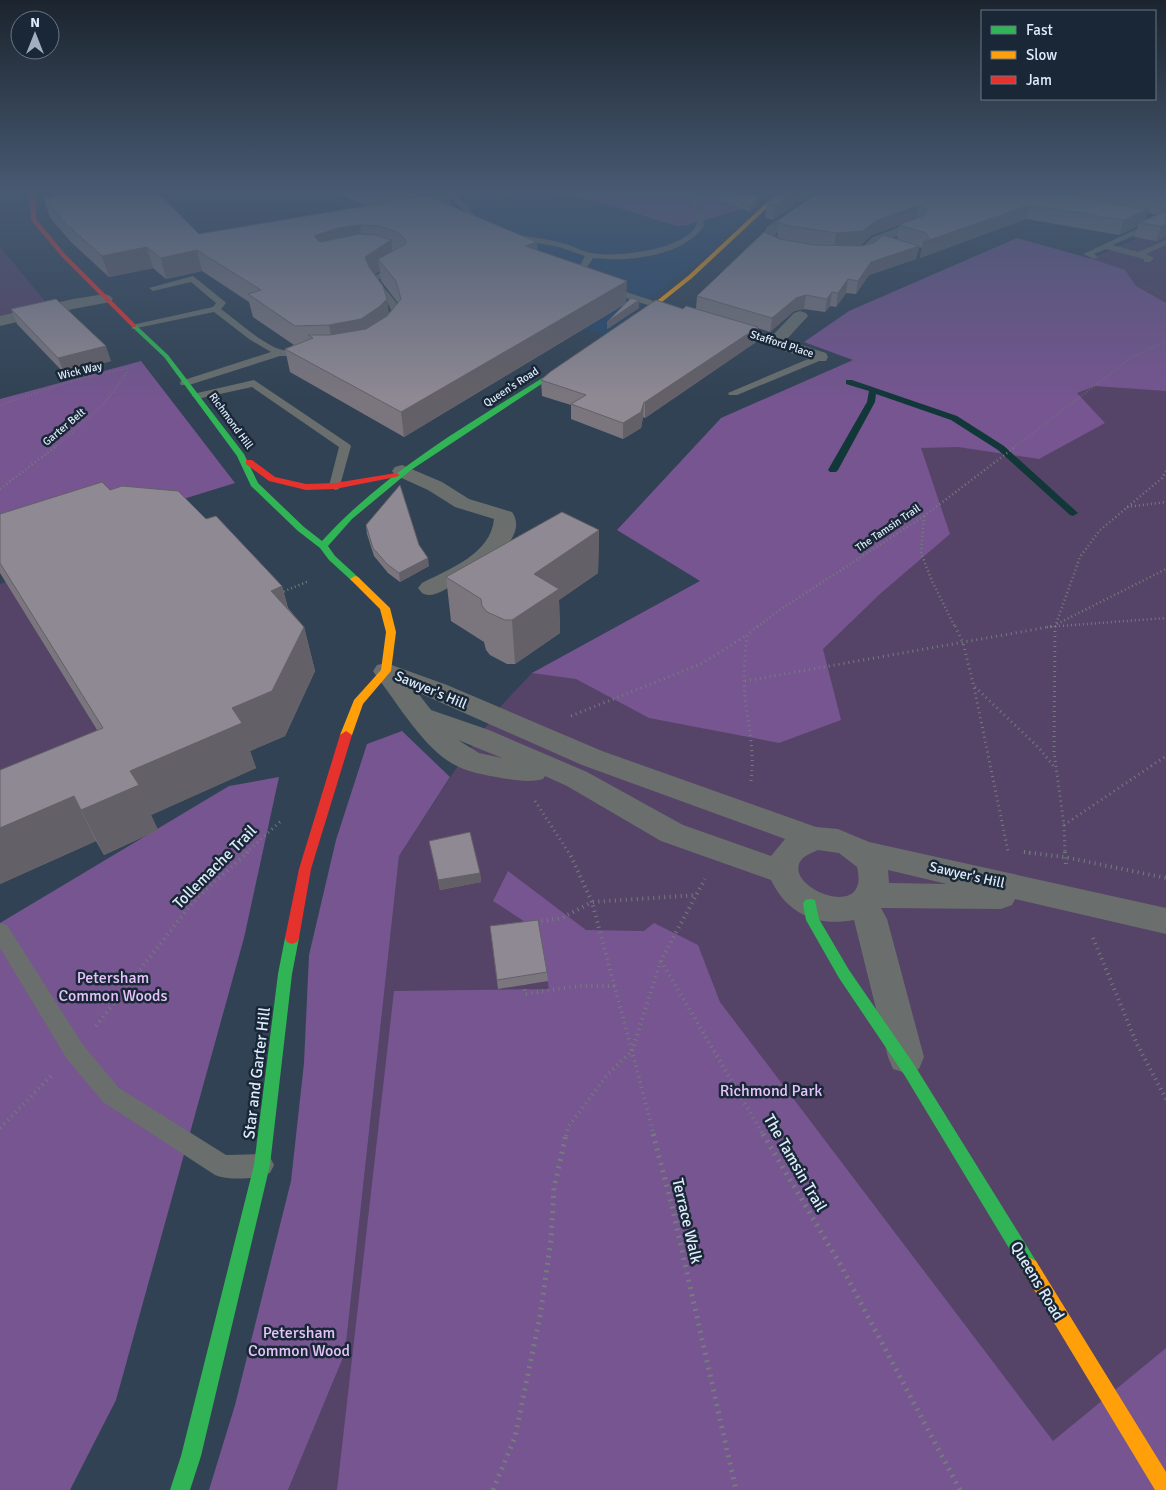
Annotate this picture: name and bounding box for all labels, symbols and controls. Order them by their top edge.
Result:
north arrow [10,10,60,60]
legend [981,10,1156,100]
text: N [30,14,40,31]
text: Fast [1026,21,1053,39]
text: Slow [1026,46,1057,64]
text: Jam [1026,71,1052,89]
street label: Stafford Place [749,328,815,360]
street label: Wick Way [57,359,104,383]
street label: Queen's Road [481,364,541,410]
street label: Richmond Hill [206,390,256,452]
street label: Garter Belt [40,405,88,449]
street label: The Tamsin Trail [853,502,923,554]
street label: Sawyer's Hill [392,667,470,713]
street label: Tollemache Trail [169,821,261,913]
street label: Sawyer's Hill [928,858,1006,892]
park label: Petersham Common Woods [58,968,168,1006]
street label: Star and Garter Hill [239,1006,275,1140]
park label: Richmond Park [720,1081,822,1101]
street label: The Tamsin Trail [759,1111,831,1216]
street label: Terrace Walk [667,1176,707,1266]
street label: Queens Road [1006,1238,1068,1324]
park label: Petersham Common Wood [248,1323,350,1361]

